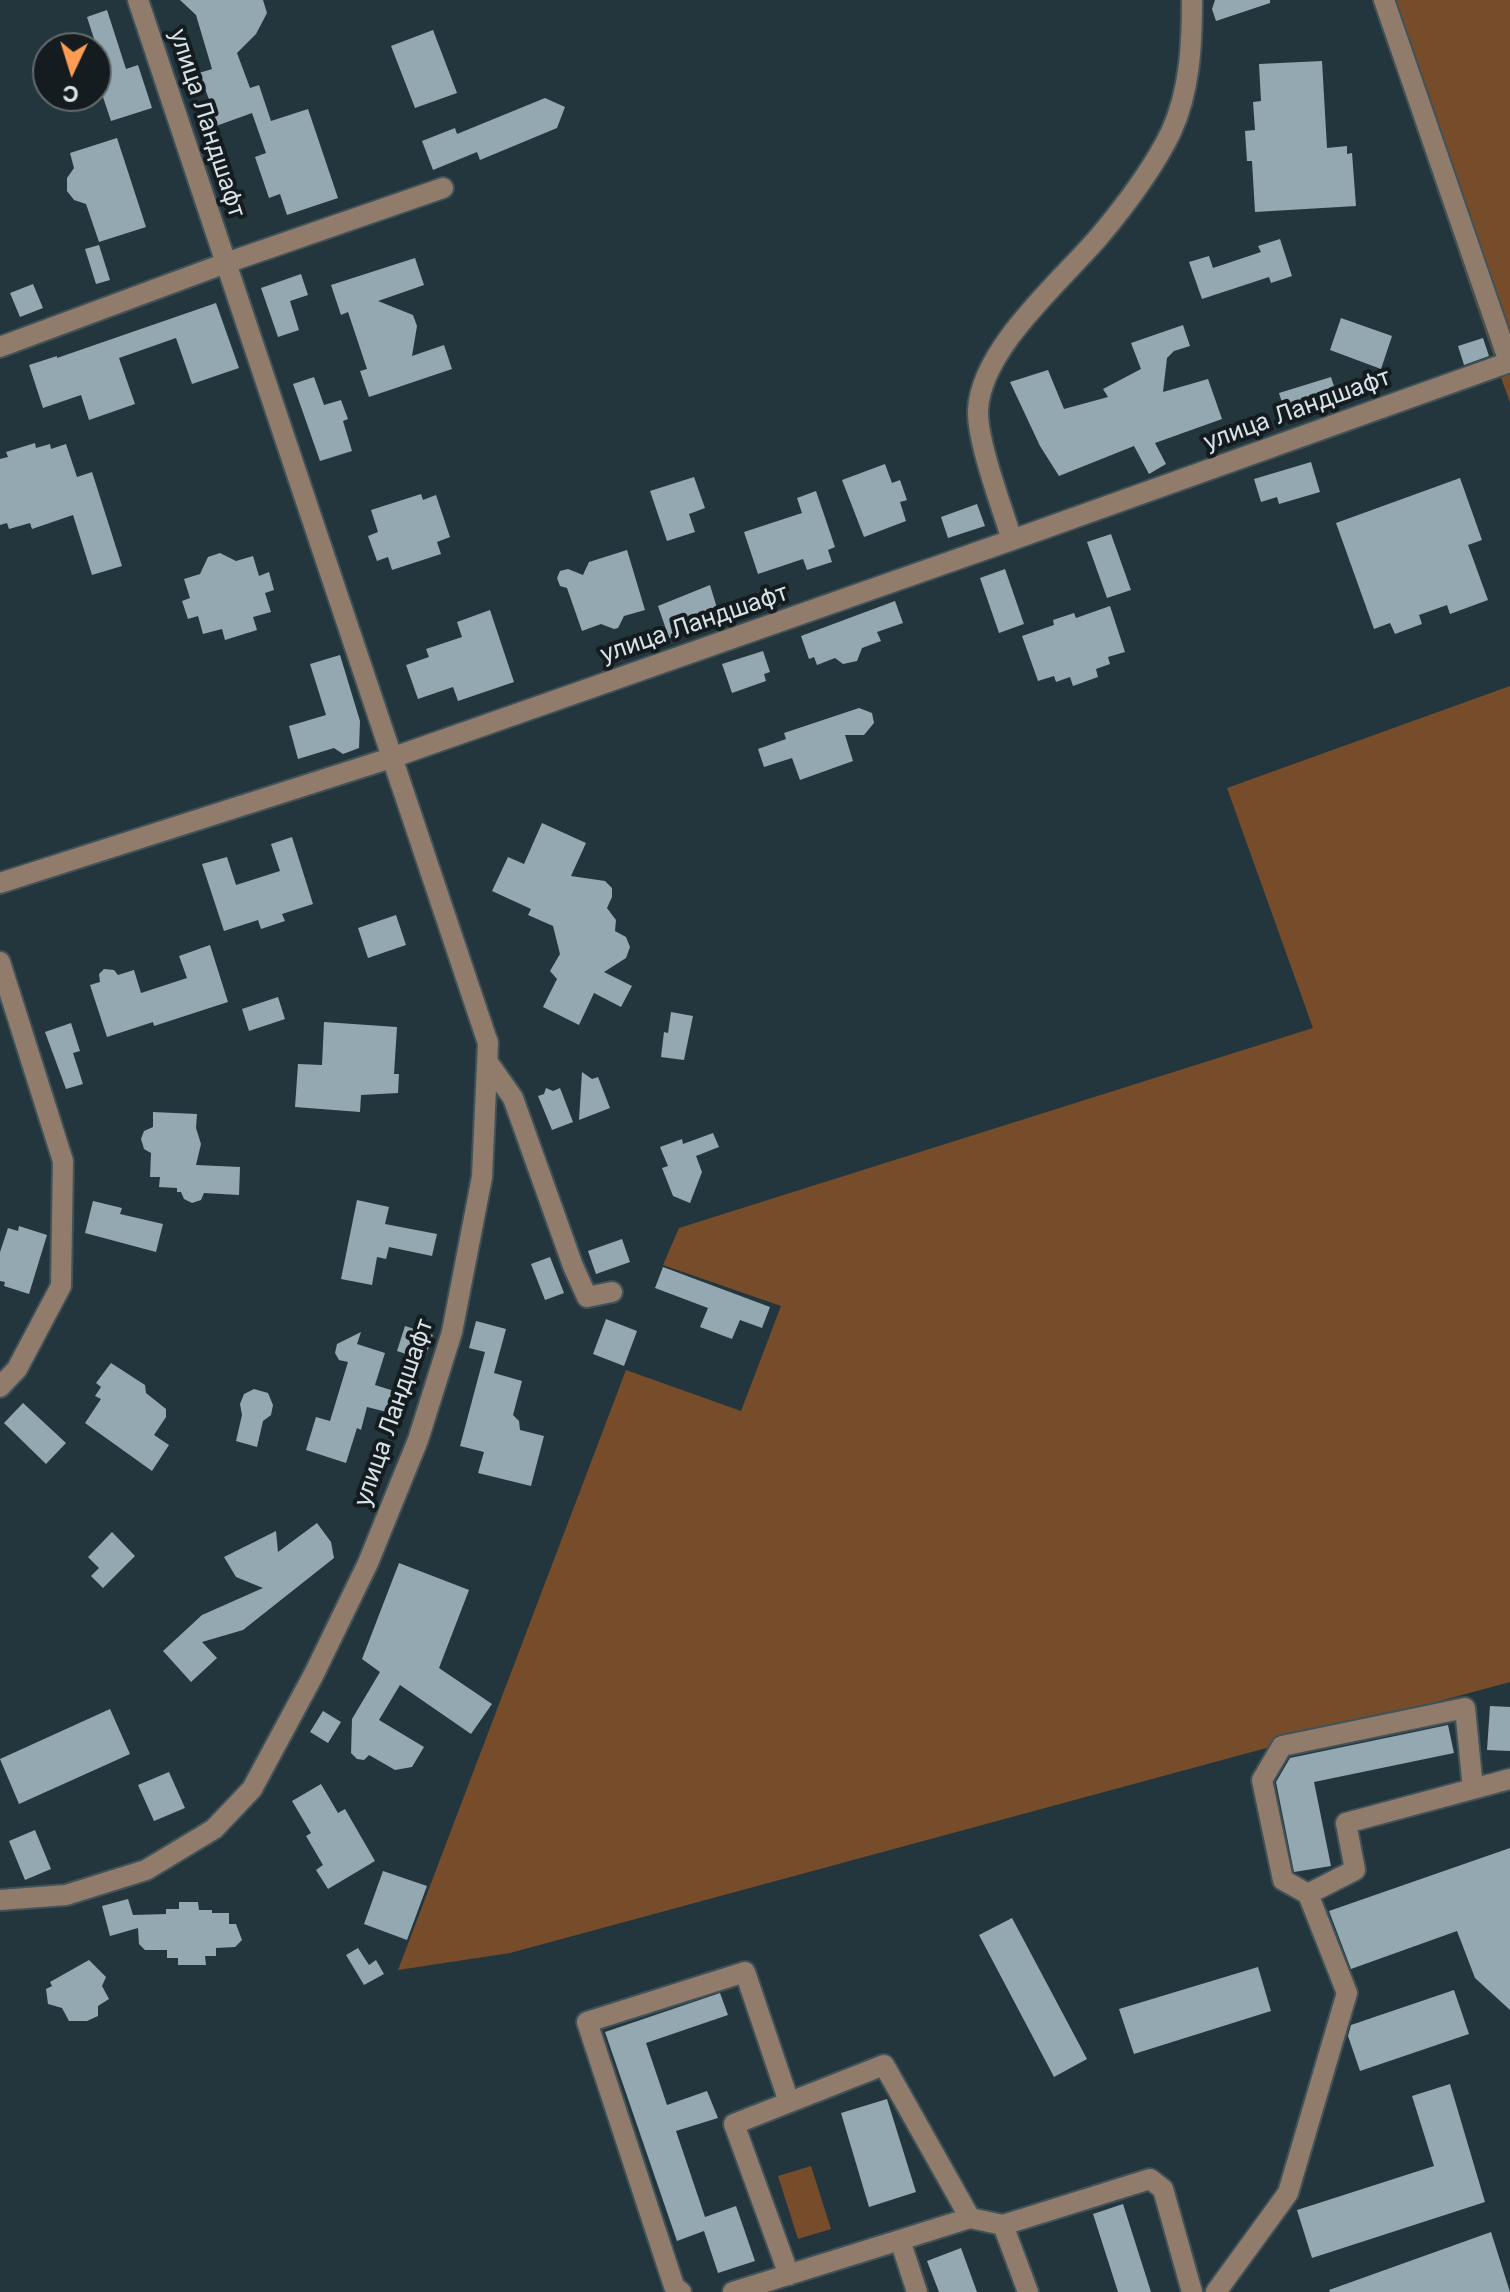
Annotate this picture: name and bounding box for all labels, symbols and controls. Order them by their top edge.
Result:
street label: улица Ландшафт [163,25,251,221]
north arrow [32,32,112,112]
text: С [61,80,79,107]
street label: улица Ландшафт [1200,363,1394,457]
street label: улица Ландшафт [596,578,792,670]
street label: улица Ландшафт [348,1315,440,1511]

